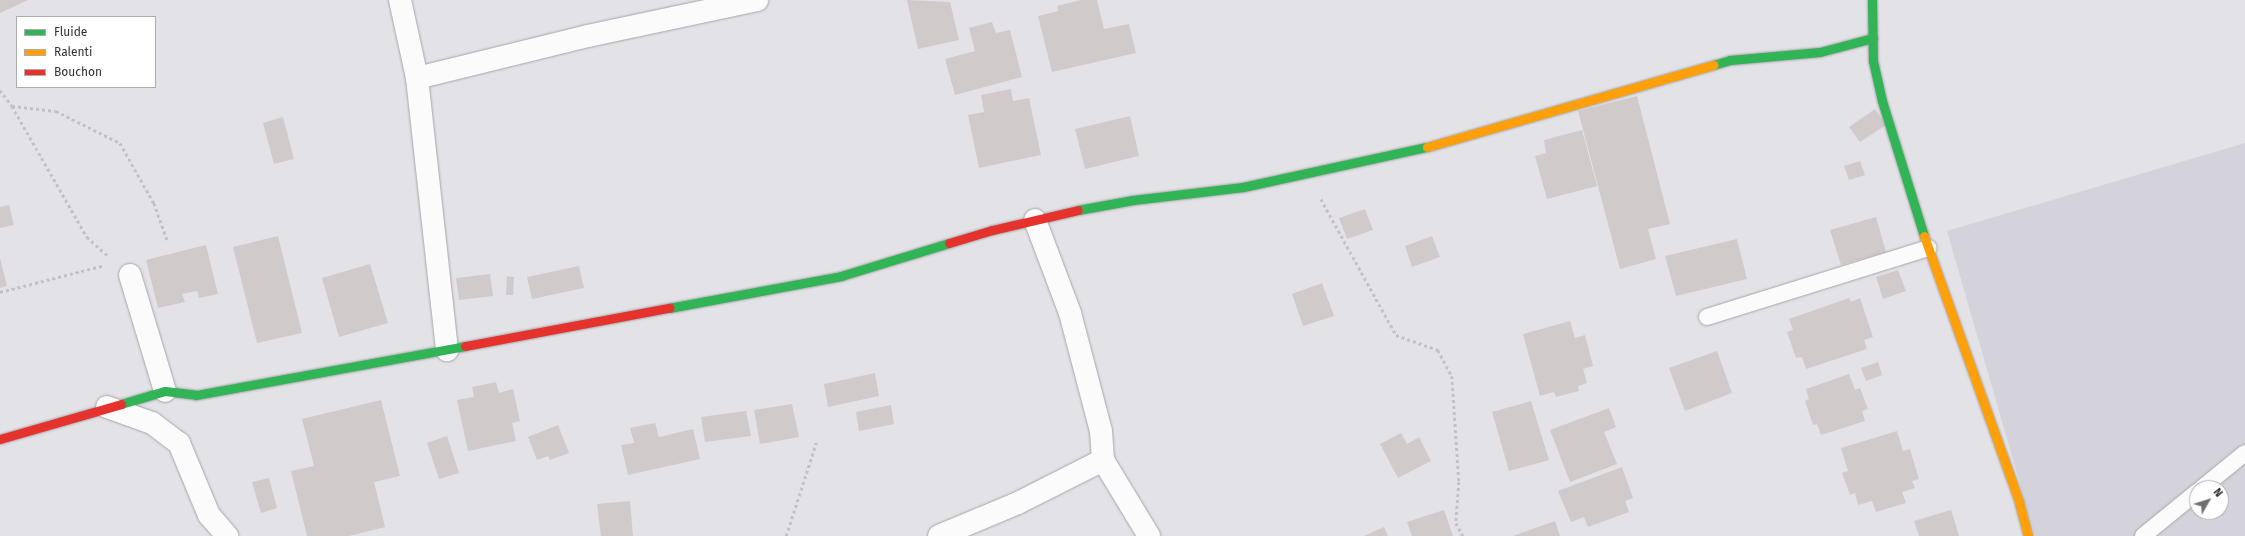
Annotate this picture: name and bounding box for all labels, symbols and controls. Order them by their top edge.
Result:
legend [16,16,156,88]
text: Fluide [54,25,87,39]
text: Ralenti [54,45,92,59]
text: Bouchon [54,65,102,79]
north arrow [2189,480,2229,520]
text: N [2211,486,2225,500]

